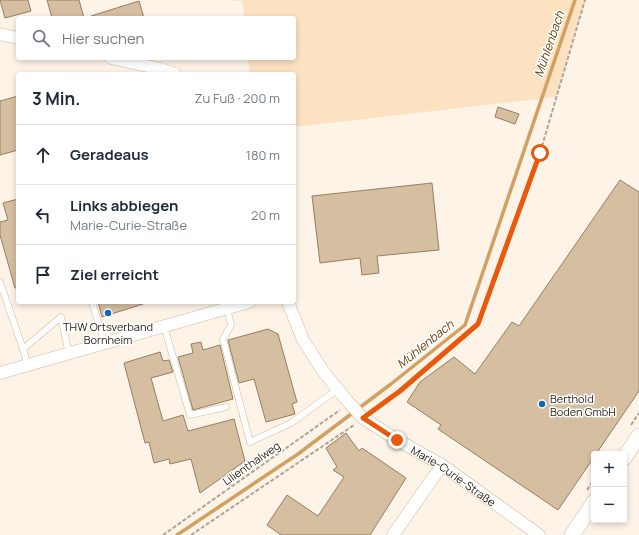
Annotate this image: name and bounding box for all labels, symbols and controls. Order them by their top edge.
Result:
water label: Mühlenbach [530,8,568,79]
search box [16,16,296,60]
icon: search [30,27,52,49]
text: Hier suchen [62,28,144,49]
text: 3 Min. [32,87,80,110]
text: Zu Fuß · 200 m [195,89,280,107]
icon: ahead [32,144,54,166]
text: Geradeaus [70,144,149,165]
route start [531,144,549,162]
text: 180 m [246,146,280,164]
text: Links abbiegen [70,195,178,216]
icon: left [32,204,54,226]
text: 20 m [251,206,280,224]
text: Marie-Curie-Straße [70,216,187,234]
icon: arrive [32,264,54,286]
text: Ziel erreicht [70,264,159,285]
marker: THW Ortsverband Bornheim [103,308,113,318]
water label: Mühlenbach [393,315,458,372]
place label: THW Ortsverband Bornheim [63,319,153,347]
place label: Berthold Boden GmbH [550,391,616,419]
marker: Berthold Boden GmbH [537,399,547,409]
route end [388,431,406,449]
street label: Lilienthalweg [219,438,283,488]
street label: Marie-Curie-Straße [409,442,500,510]
map controls [591,451,627,523]
button: + [591,451,627,487]
button: − [591,487,627,523]

